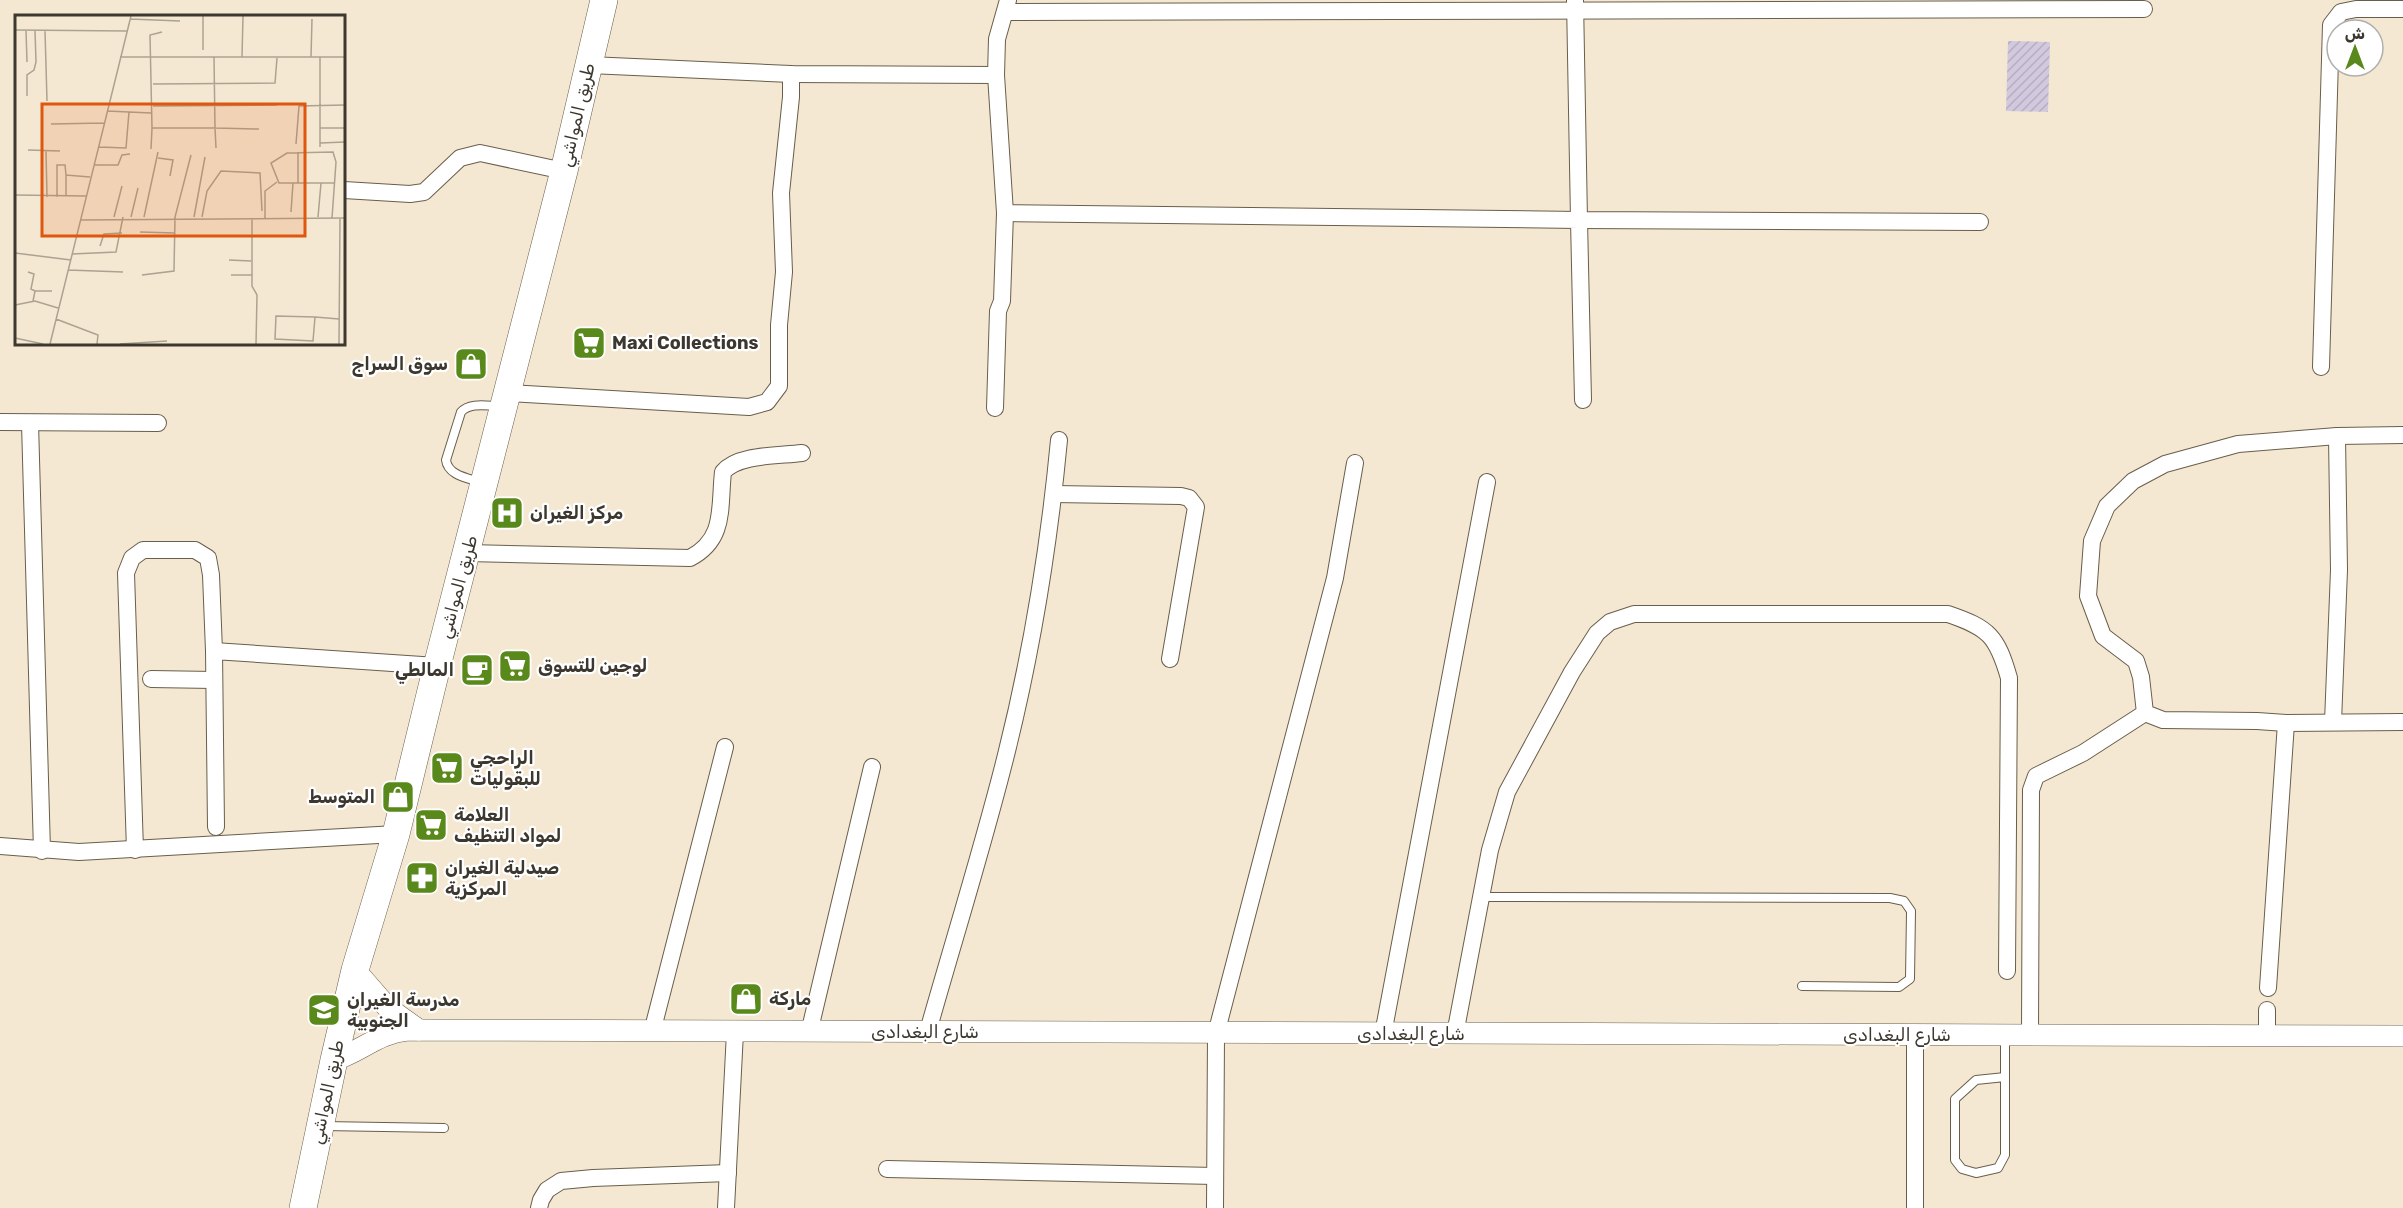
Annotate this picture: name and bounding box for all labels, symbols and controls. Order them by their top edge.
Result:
inset map [15,15,345,345]
north arrow [2325,18,2385,78]
text: ش [2345,24,2365,43]
street label: طريق المواشي [554,61,602,170]
supermarket icon: Maxi Collections [571,325,607,361]
place label: Maxi Collections [612,332,758,354]
shop icon: سوق السراج [453,346,489,382]
place label: سوق السراج [352,353,448,377]
hospital icon: مركز الغيران [489,495,525,531]
place label: مركز الغيران [530,502,623,524]
street label: طريق المواشي [434,533,484,642]
supermarket icon: لوجين للتسوق [497,648,533,684]
cafe icon: المالطي [459,652,495,688]
place label: لوجين للتسوق [538,655,647,677]
place label: المالطي [395,659,454,684]
place label: الراحجي للبقوليات [470,747,541,790]
supermarket icon: الراحجي للبقوليات [429,750,465,786]
shop icon: المتوسط [380,779,416,815]
place label: المتوسط [308,786,375,808]
place label: العلامة لمواد التنظيف [454,804,561,847]
supermarket icon: العلامة لمواد التنظيف [413,807,449,843]
place label: صيدلية الغيران المركزية [445,857,559,900]
pharmacy icon: صيدلية الغيران المركزية [404,860,440,896]
shop icon: ماركة [728,981,764,1017]
place label: ماركة [769,988,811,1010]
place label: مدرسة الغيران الجنوبية [347,989,459,1032]
school or university icon: مدرسة الغيران الجنوبية [306,992,342,1028]
street label: شارع البغدادى [871,1021,979,1044]
street label: شارع البغدادى [1357,1023,1465,1046]
street label: شارع البغدادى [1843,1024,1951,1047]
street label: طريق المواشي [305,1038,351,1147]

